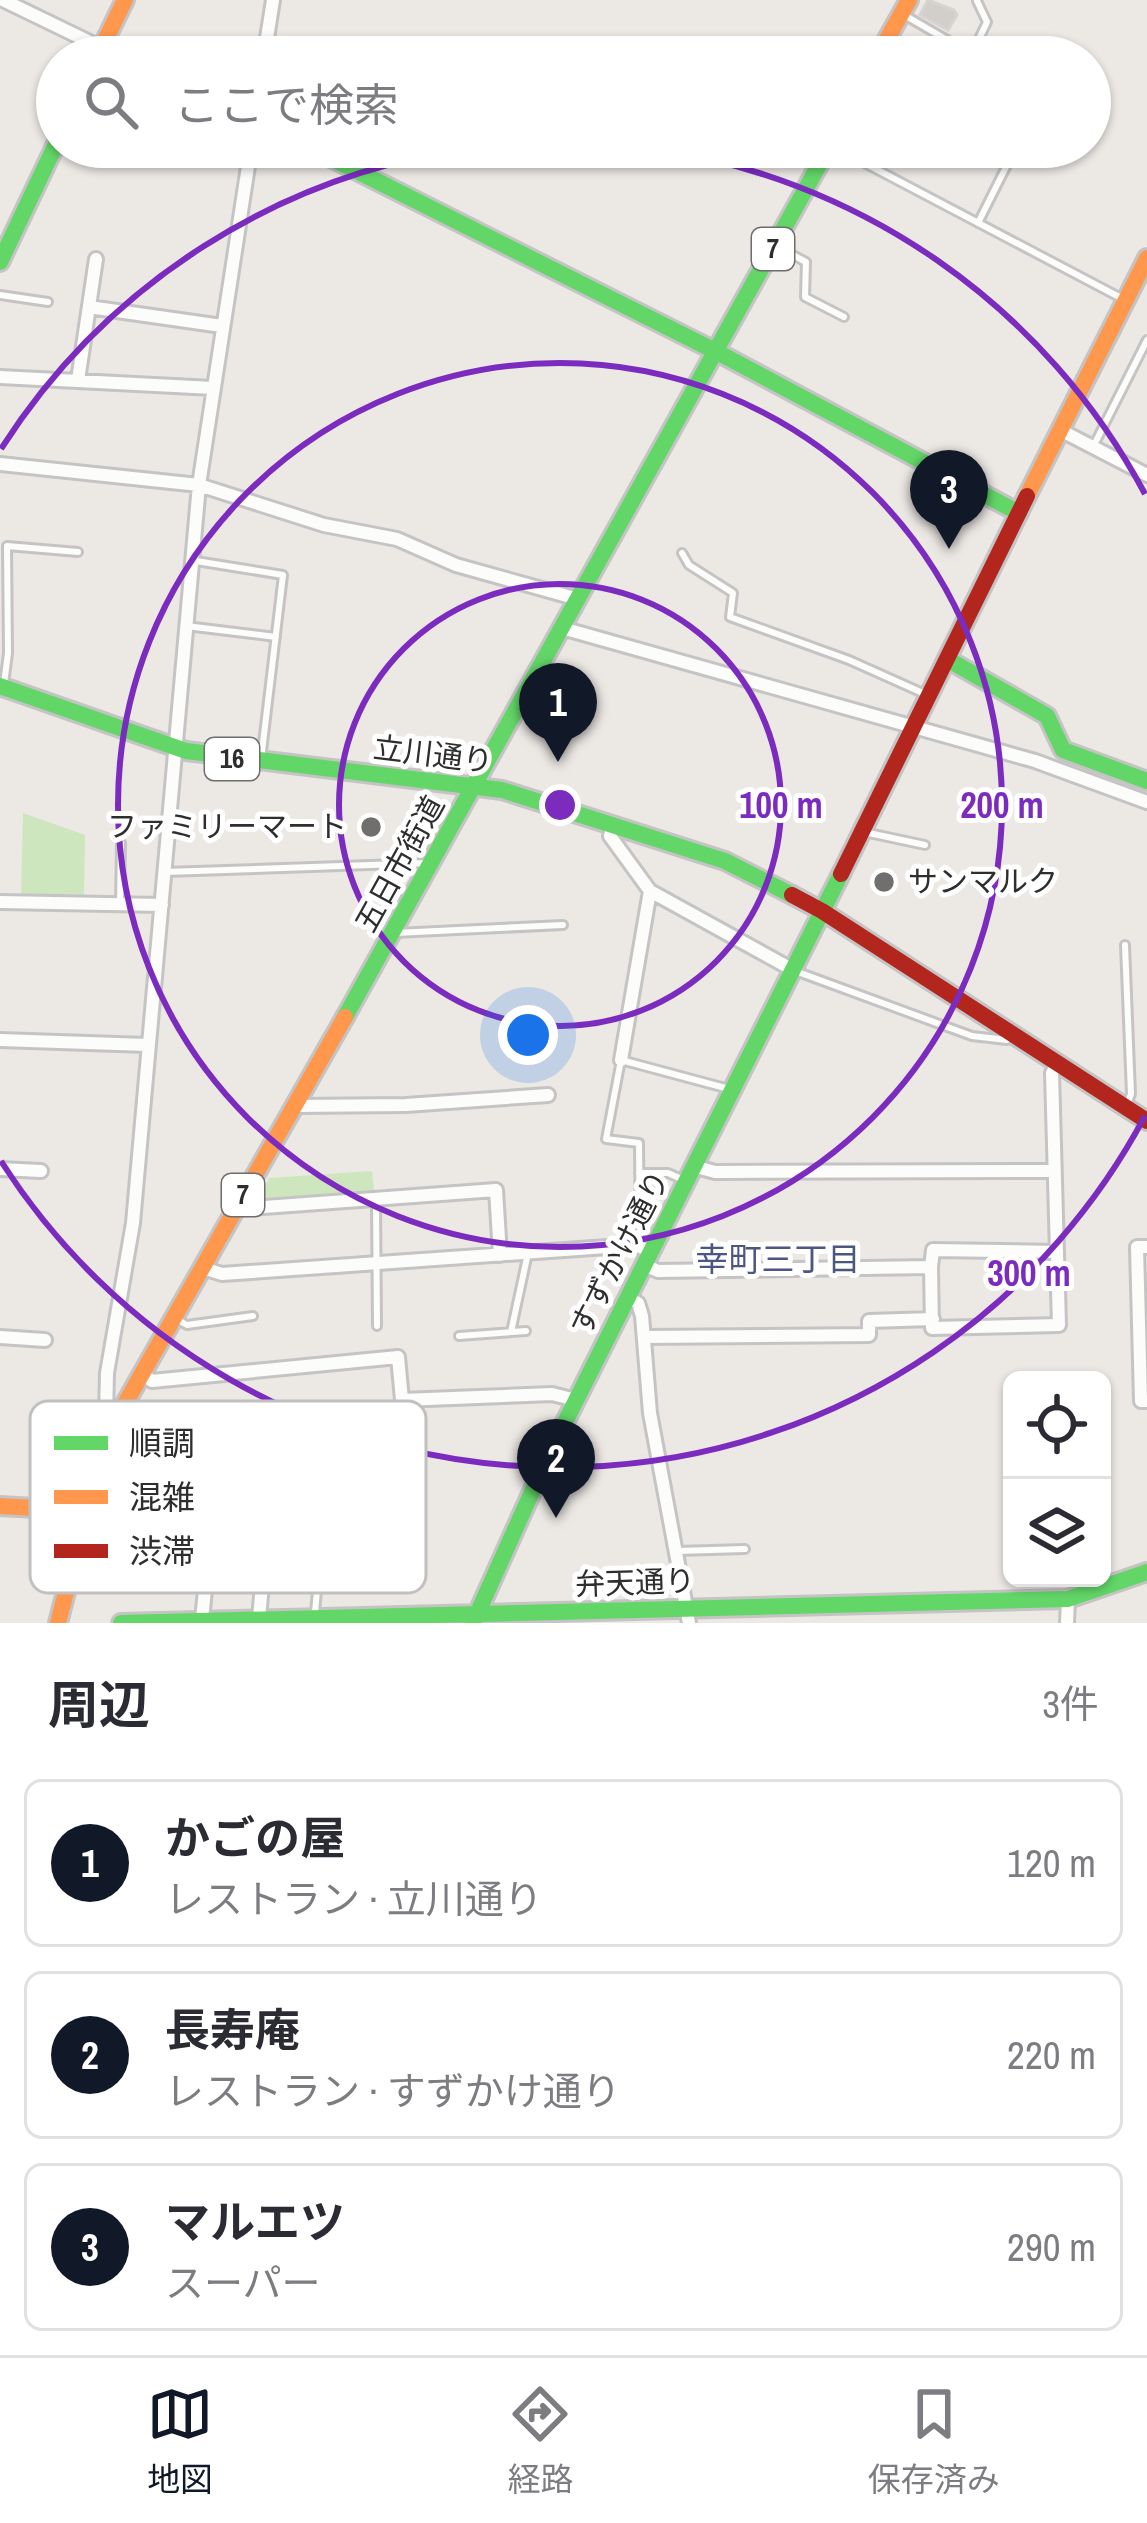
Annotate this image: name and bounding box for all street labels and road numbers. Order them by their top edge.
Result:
road number: 7 [752,228,794,270]
street label: 立川通り [371,727,495,781]
road number: 16 [205,738,259,780]
street label: 五日市街道 [345,788,453,939]
street label: すずかけ通り [560,1163,678,1342]
road number: 7 [222,1174,264,1216]
street label: 弁天通り [574,1560,696,1604]

